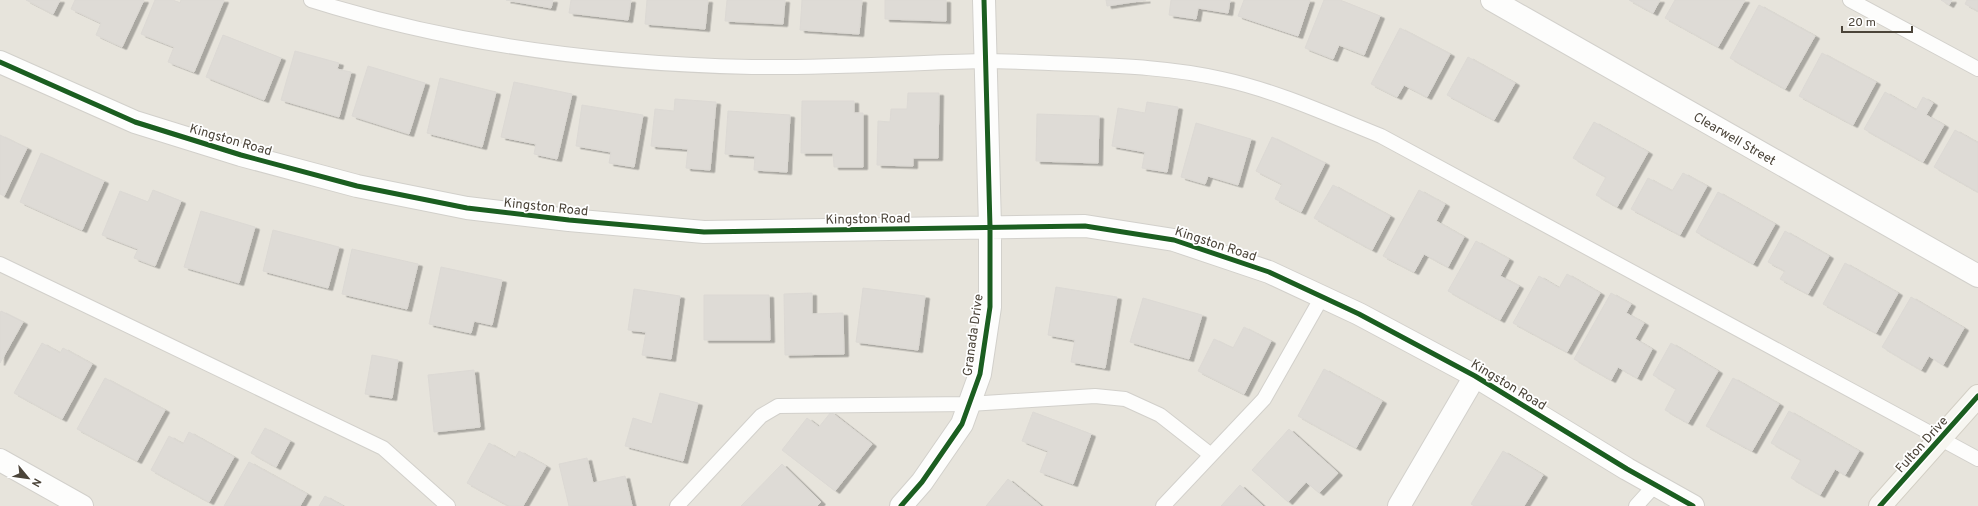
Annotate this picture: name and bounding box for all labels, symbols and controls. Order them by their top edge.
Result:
scale bar [1842,8,1912,34]
text: 20 m [1848,15,1876,31]
street label: Clearwell Street [1690,110,1778,170]
street label: Kingston Road [187,122,274,160]
street label: Kingston Road [503,196,589,220]
street label: Kingston Road [825,211,911,229]
street label: Kingston Road [1172,224,1258,266]
street label: Granada Drive [960,293,988,378]
street label: Kingston Road [1467,357,1549,414]
street label: Fulton Drive [1893,414,1952,477]
north arrow [8,458,48,498]
text: N [28,476,44,489]

